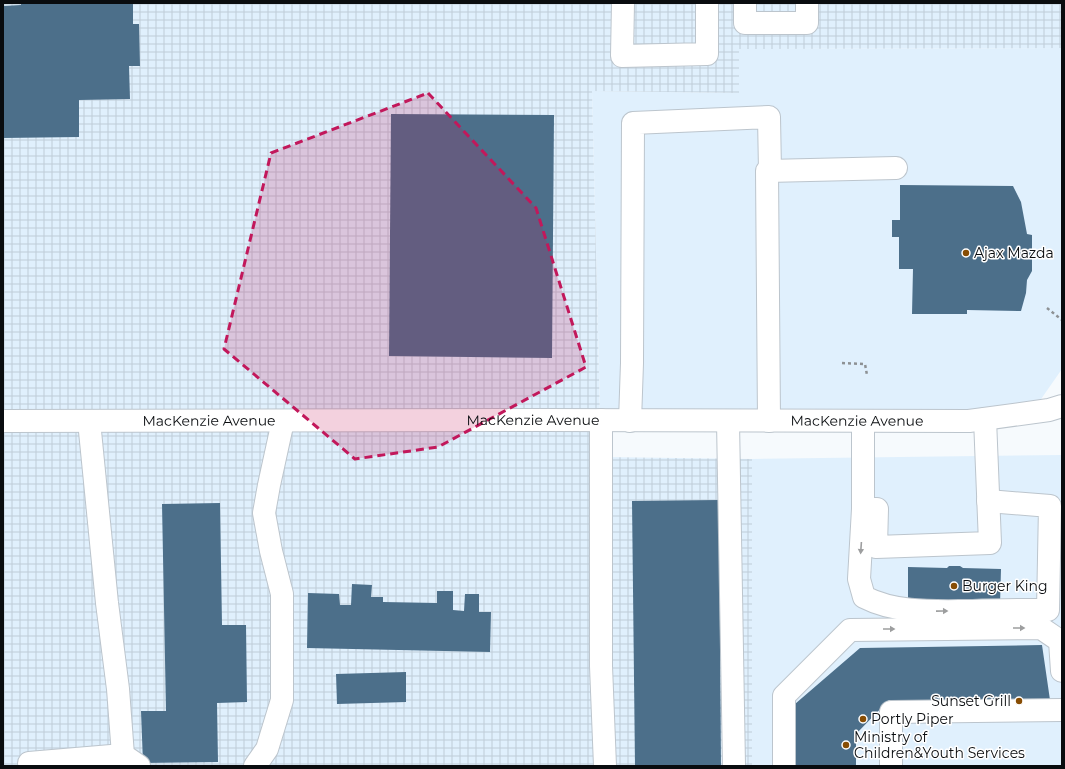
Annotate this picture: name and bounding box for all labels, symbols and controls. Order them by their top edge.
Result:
place label: Ajax Mazda [974,244,1054,262]
marker: Ajax Mazda [961,248,971,258]
street label: MacKenzie Avenue [142,411,276,430]
street label: MacKenzie Avenue [466,411,600,429]
street label: MacKenzie Avenue [790,412,924,430]
one-way arrow [857,542,864,554]
place label: Burger King [962,577,1048,595]
marker: Burger King [949,581,959,591]
one-way arrow [936,608,949,614]
one-way arrow [1013,625,1026,631]
one-way arrow [883,626,896,632]
place label: Sunset Grill [931,692,1011,710]
marker: Sunset Grill [1014,696,1024,706]
place label: Portly Piper [871,710,954,728]
marker: Portly Piper [858,714,868,724]
place label: Ministry of Children&Youth Services [854,728,1025,762]
marker: Ministry of Children&Youth Services [841,740,851,750]

